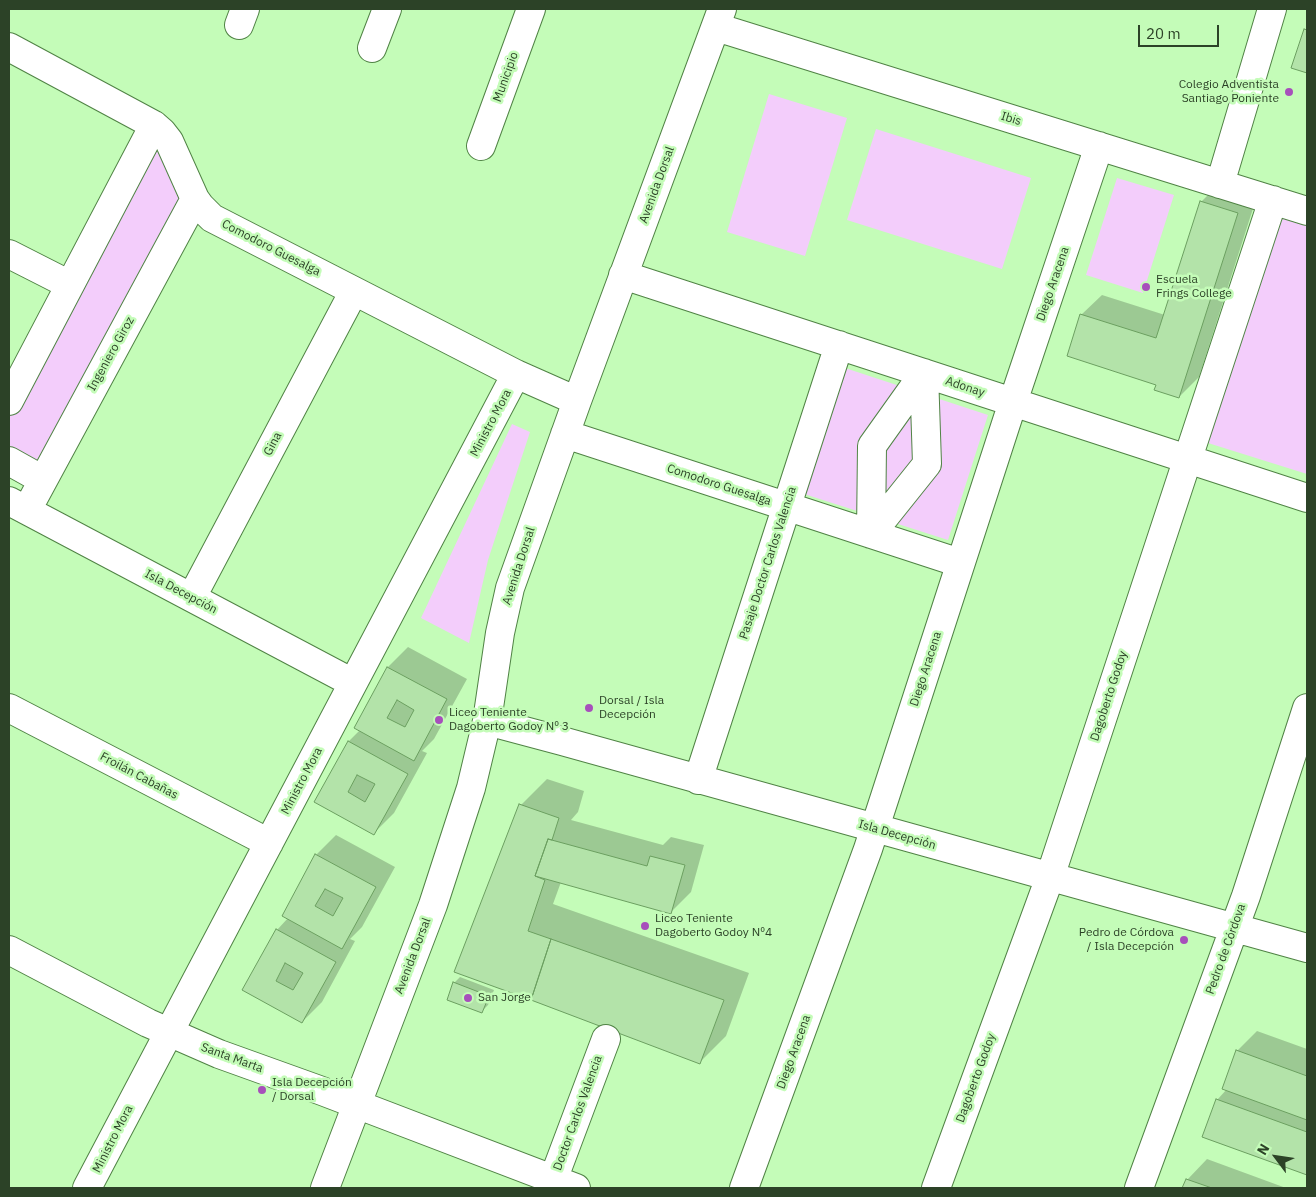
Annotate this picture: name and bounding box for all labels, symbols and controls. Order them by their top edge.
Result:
scale bar [1141,15,1222,47]
text: 20 m [1146,24,1181,43]
street label: Municipio [490,50,522,104]
place label: Colegio Adventista Santiago Poniente [1179,78,1279,106]
marker: Colegio Adventista Santiago Poniente [1283,86,1295,98]
street label: Ibis [999,109,1023,129]
street label: Avenida Dorsal [636,145,678,225]
street label: Comodoro Guesalga [219,217,323,279]
street label: Diego Aracena [1034,245,1072,323]
place label: Escuela Frings College [1156,273,1232,301]
marker: Escuela Frings College [1140,281,1152,293]
street label: Ingeniero Giroz [85,314,137,394]
street label: Adonay [944,374,986,400]
street label: Ministro Mora [467,387,515,459]
street label: Gina [261,430,285,458]
street label: Comodoro Guesalga [665,461,773,509]
street label: Pasaje Doctor Carlos Valencia [737,485,799,641]
street label: Avenida Dorsal [500,525,538,607]
street label: Isla Decepción [142,567,220,617]
street label: Diego Aracena [907,630,945,708]
street label: Dagoberto Godoy [1088,649,1130,743]
place label: Dorsal / Isla Decepción [599,694,664,722]
marker: Dorsal / Isla Decepción [583,702,595,714]
place label: Liceo Teniente Dagoberto Godoy Nº 3 [449,706,569,734]
marker: Liceo Teniente Dagoberto Godoy Nº 3 [433,714,445,726]
street label: Ministro Mora [278,745,326,817]
street label: Froilán Cabañas [98,749,180,803]
street label: Isla Decepción [857,817,937,853]
street label: Pedro de Córdova [1203,902,1249,996]
place label: Liceo Teniente Dagoberto Godoy Nº4 [655,912,772,940]
street label: Avenida Dorsal [392,916,434,996]
marker: Liceo Teniente Dagoberto Godoy Nº4 [639,920,651,932]
place label: Pedro de Córdova / Isla Decepción [1079,926,1174,954]
marker: Pedro de Córdova / Isla Decepción [1178,934,1190,946]
place label: San Jorge [478,991,531,1005]
marker: San Jorge [462,992,474,1004]
street label: Diego Aracena [774,1013,814,1091]
street label: Dagoberto Godoy [953,1031,999,1125]
street label: Santa Marta [199,1040,265,1076]
street label: Doctor Carlos Valencia [550,1054,606,1172]
place label: Isla Decepción / Dorsal [272,1076,352,1104]
marker: Isla Decepción / Dorsal [256,1084,268,1096]
street label: Ministro Mora [90,1103,136,1175]
north arrow [1251,1132,1301,1182]
text: N [1253,1140,1273,1158]

